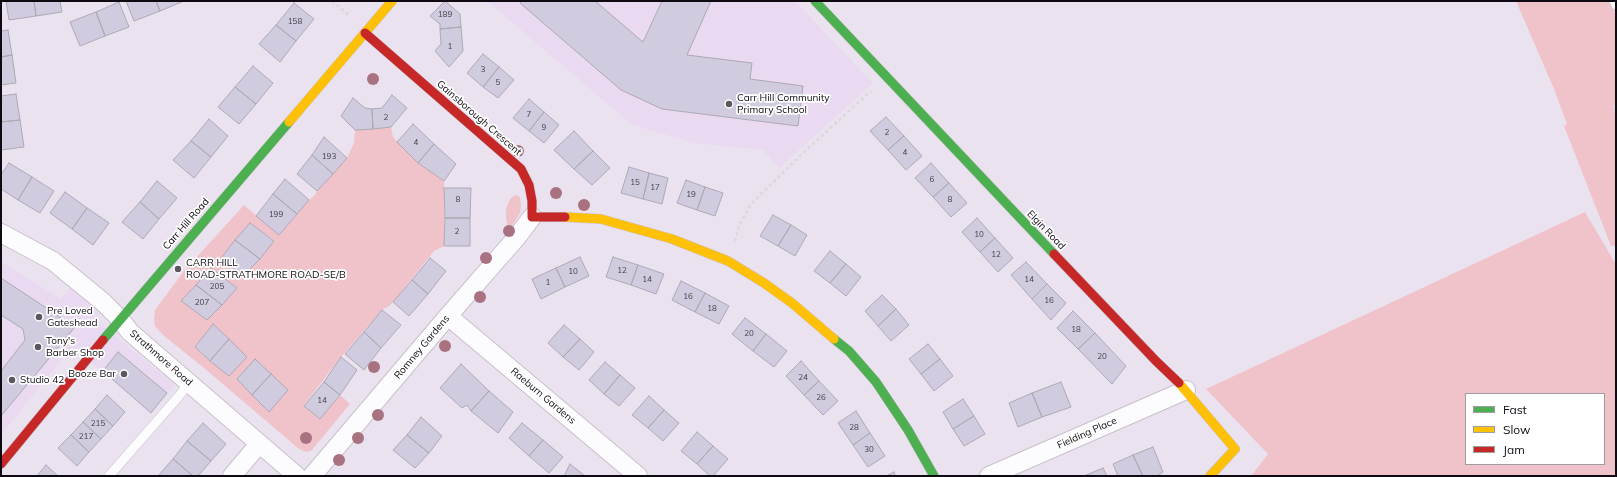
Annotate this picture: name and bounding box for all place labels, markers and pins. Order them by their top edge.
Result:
place label: Carr Hill Community Primary School [737,92,830,116]
marker: Carr Hill Community Primary School [724,99,734,109]
place label: CARR HILL ROAD-STRATHMORE ROAD-SE/B [186,257,346,280]
marker: CARR HILL ROAD-STRATHMORE ROAD-SE/B [173,264,183,274]
place label: Pre Loved Gateshead [47,305,97,328]
marker: Pre Loved Gateshead [34,312,44,322]
place label: Tony's Barber Shop [46,335,104,358]
marker: Tony's Barber Shop [33,342,43,352]
place label: Booze Bar [68,368,116,380]
marker: Booze Bar [119,369,129,379]
place label: Studio 42 [20,374,64,386]
marker: Studio 42 [7,375,17,385]

